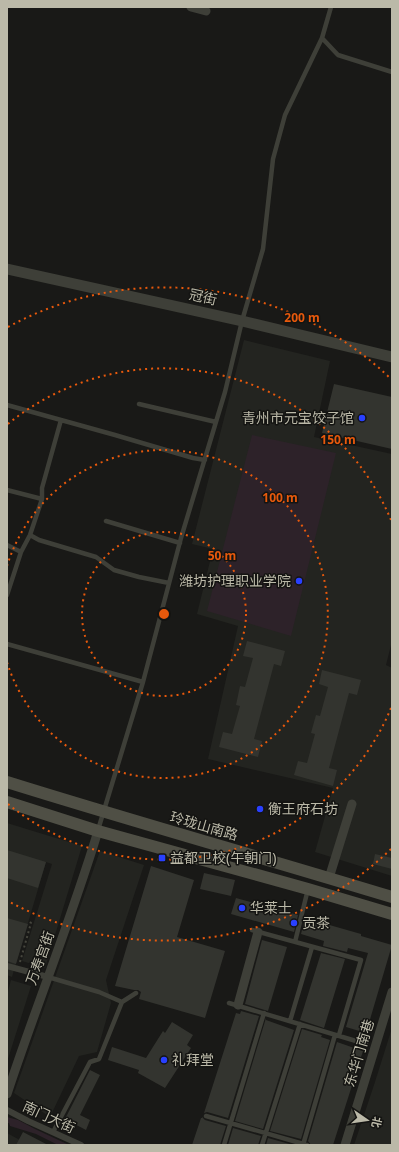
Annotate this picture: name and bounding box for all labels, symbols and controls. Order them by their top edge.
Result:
street label: 冠街 [187,284,219,309]
text: 200 m [284,309,320,326]
place label: 青州市元宝饺子馆 [242,408,354,427]
marker: 青州市元宝饺子馆 [357,413,367,423]
text: 150 m [320,431,356,448]
text: 100 m [262,489,298,506]
text: 50 m [208,547,236,564]
place label: 潍坊护理职业学院 [179,571,291,590]
marker: 潍坊护理职业学院 [294,576,304,586]
centre of rings [157,607,171,621]
place label: 衡王府石坊 [268,799,338,818]
marker: 衡王府石坊 [255,804,265,814]
street label: 玲珑山南路 [168,807,240,844]
place label: 益都卫校(午朝门) [170,848,276,867]
marker: 益都卫校(午朝门) [157,853,167,863]
place label: 华莱士 [250,898,292,917]
marker: 华莱士 [237,903,247,913]
place label: 贡茶 [302,913,330,932]
marker: 贡茶 [289,918,299,928]
street label: 万寿宫街 [21,928,58,987]
street label: 东华门南巷 [339,1017,378,1089]
place label: 礼拜堂 [172,1050,214,1069]
marker: 礼拜堂 [159,1055,169,1065]
street label: 南门大街 [20,1096,79,1137]
north arrow [347,1100,387,1140]
text: 北 [369,1115,386,1129]

